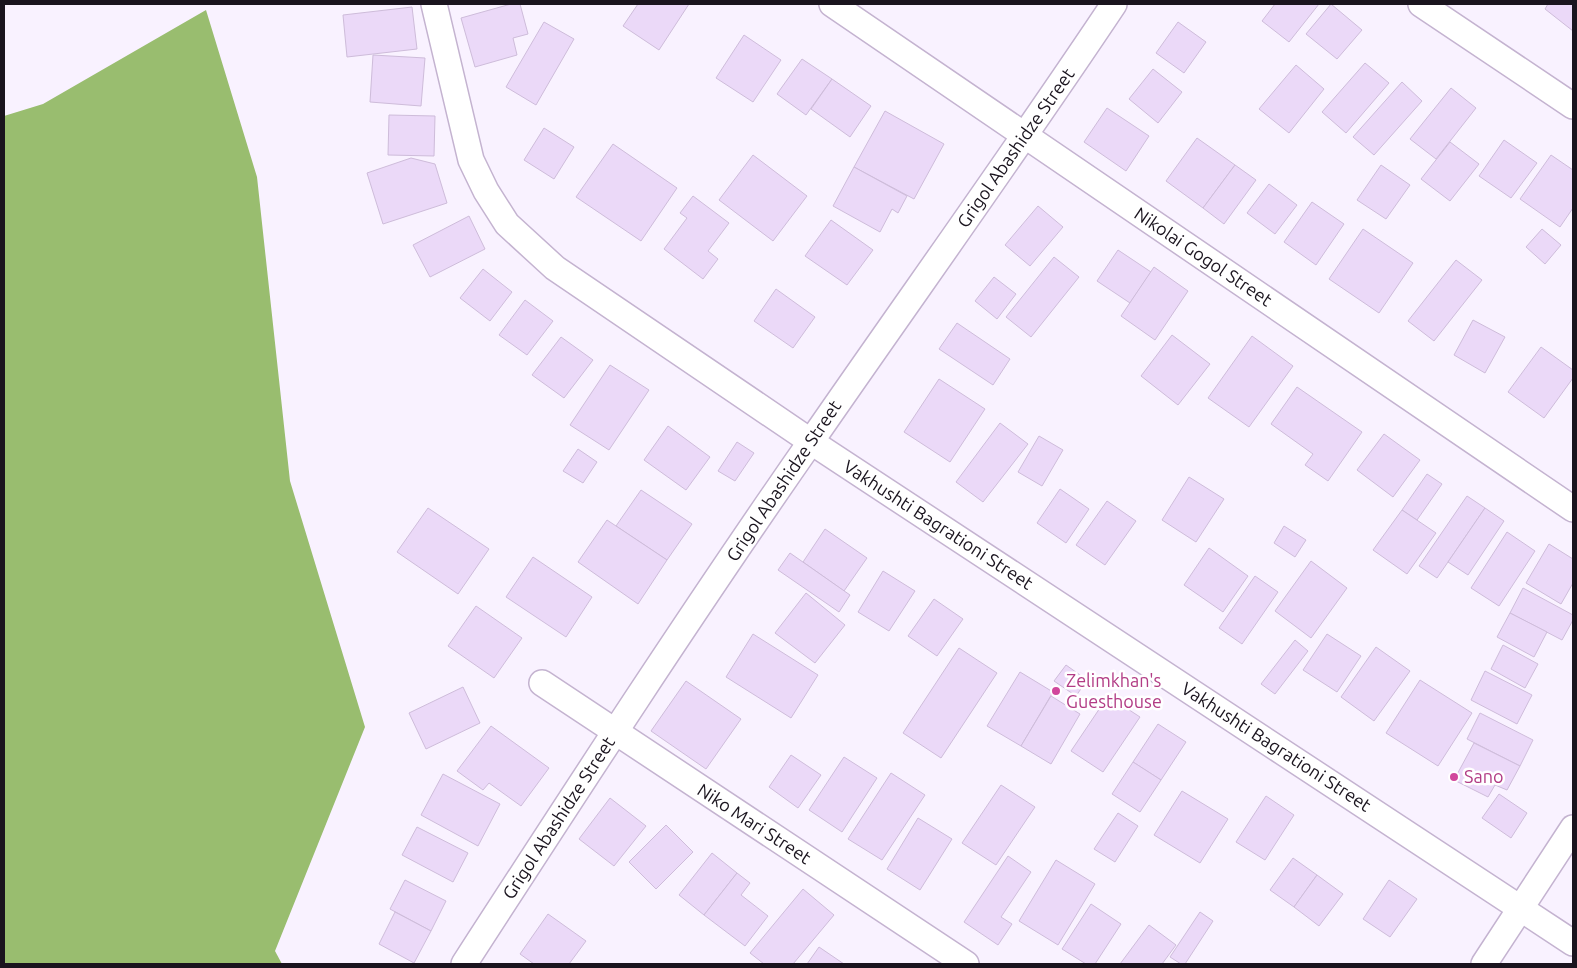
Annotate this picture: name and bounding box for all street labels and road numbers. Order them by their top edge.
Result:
street label: Grigol Abashidze Street [953,64,1078,231]
street label: Nikolai Gogol Street [1131,203,1276,310]
street label: Grigol Abashidze Street [722,396,845,565]
street label: Vakhushti Bagrationi Street [840,455,1037,593]
street label: Vakhushti Bagrationi Street [1178,677,1375,815]
street label: Grigol Abashidze Street [498,732,618,902]
street label: Niko Mari Street [694,779,815,867]

